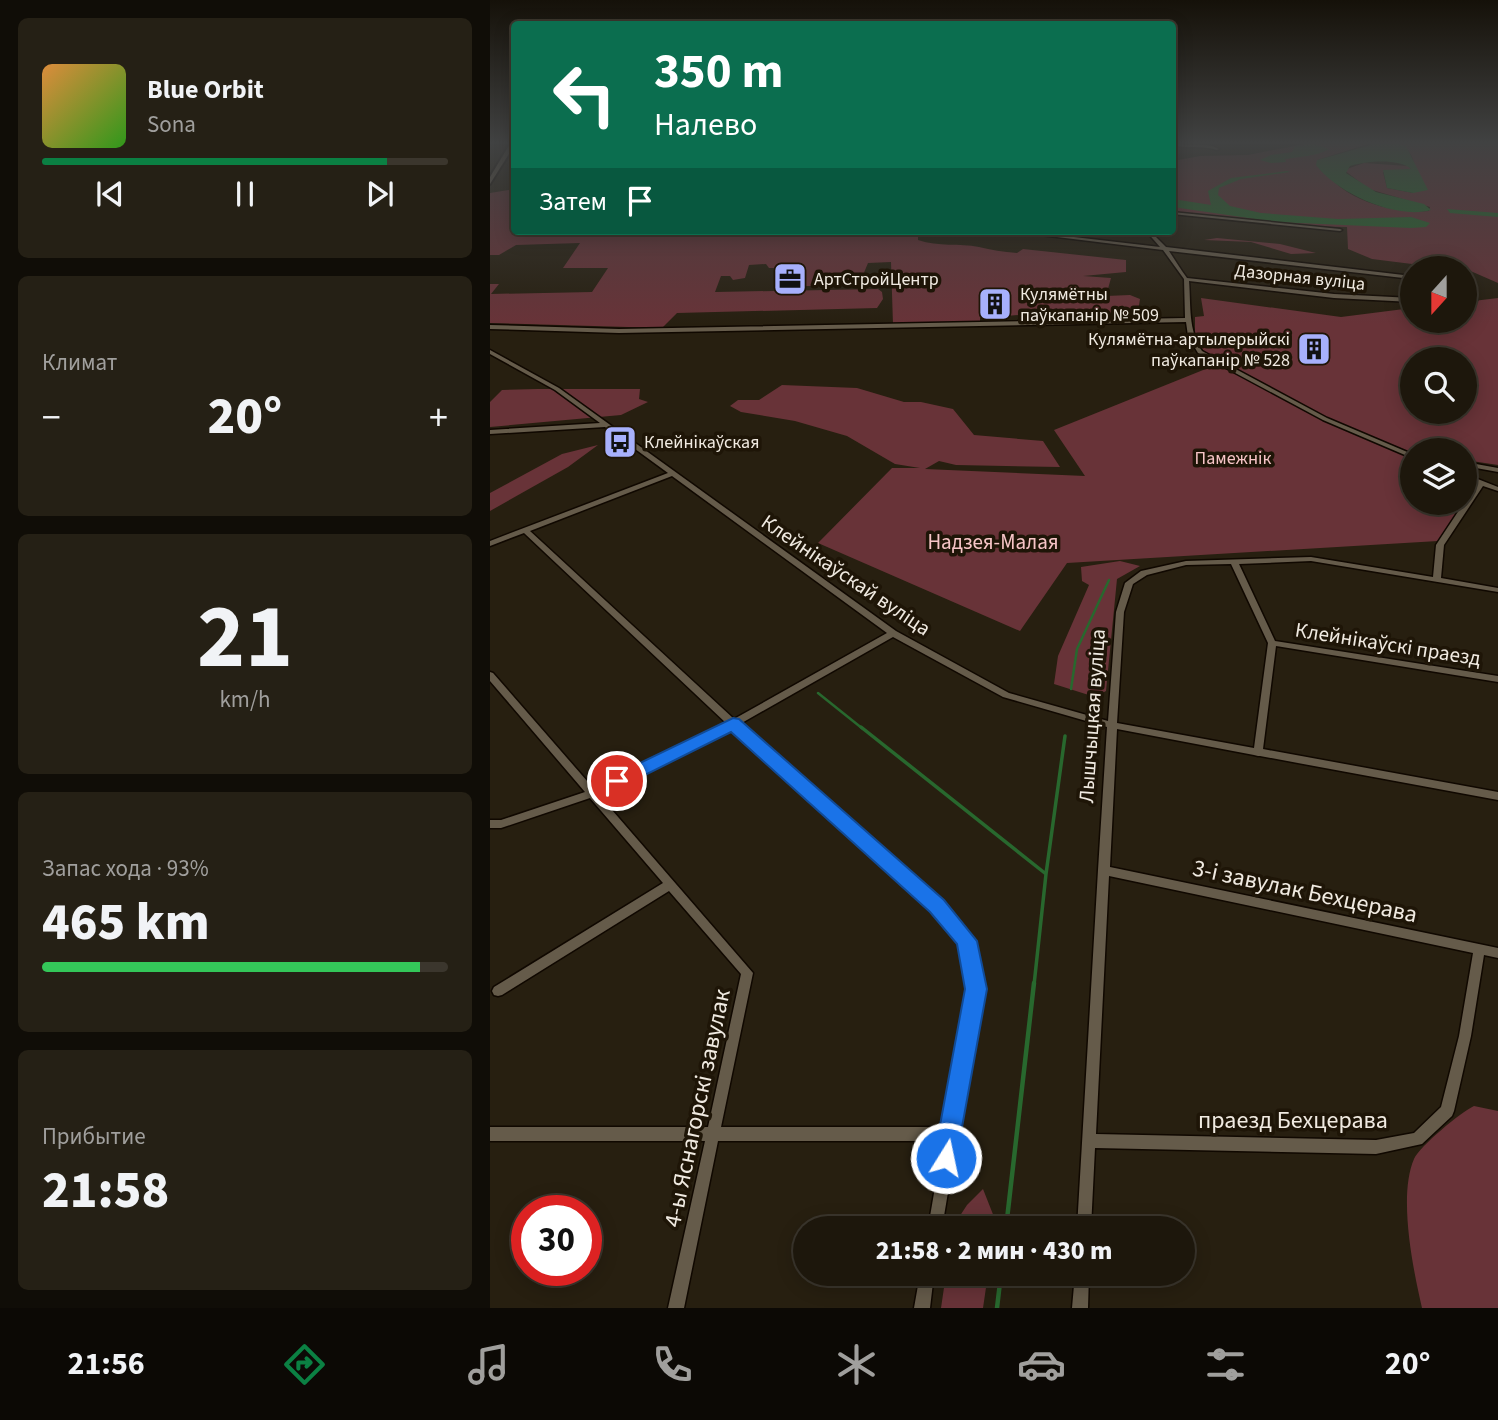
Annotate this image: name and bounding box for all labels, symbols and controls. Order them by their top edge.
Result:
text: 350 m [654,37,783,107]
icon: left [539,49,630,140]
text: Blue Orbit [147,71,264,108]
text: Налево [654,102,757,148]
text: Sona [147,108,196,141]
icon: previous [91,175,129,213]
icon: pause [226,175,264,213]
icon: next [361,175,399,213]
icon: arrive [621,182,659,220]
text: Затем [539,183,607,220]
north arrow [1400,256,1477,332]
map controls [1400,256,1477,515]
street label: Дазорная вуліца [1233,258,1367,297]
office icon: АртСтройЦентр [771,260,809,298]
place label: АртСтройЦентр [814,267,939,292]
place label: Кулямётны паўкапанір № 509 [1020,282,1159,328]
building icon: Кулямётны паўкапанір № 509 [976,285,1014,323]
place label: Кулямётна-артылерыйскі паўкапанір № 528 [1088,327,1290,373]
building icon: Кулямётна-артылерыйскі паўкапанір № 528 [1295,330,1333,368]
text: Климат [42,346,117,379]
button: search [1400,347,1477,424]
text: 20° [208,380,282,454]
text: − [42,391,61,445]
text: + [429,391,448,445]
bus stop icon: Клейнікаўская [601,423,639,461]
place label: Клейнікаўская [644,430,759,455]
button: layers [1400,438,1477,515]
park label: Памежнік [1195,446,1271,471]
street label: Клейнікаўскай вуліца [755,507,937,643]
park label: Надзея-Малая [927,527,1059,557]
text: 21 [197,573,293,702]
street label: Клейнікаўскі праезд [1293,615,1483,673]
street label: Лышчыцкая вуліца [1071,628,1113,804]
text: km/h [219,683,271,716]
pin [587,751,647,811]
icon: arrive [598,762,636,800]
street label: 3-і завулак Бехцерава [1189,851,1420,932]
text: Запас хода · 93% [42,852,209,885]
text: 465 km [42,886,210,960]
street label: 4-ы Яснагорскі завулак [655,986,740,1230]
street label: праезд Бехцерава [1198,1103,1388,1138]
text: Прибытие [42,1120,146,1153]
position arrow [909,1121,983,1195]
text: 21:58 [42,1154,169,1228]
speed limit sign: 30 [511,1195,602,1286]
text: 21:58 · 2 мин · 430 m [876,1232,1112,1269]
icon: directions [280,1340,329,1389]
icon: music [464,1340,513,1389]
icon: phone [648,1340,697,1389]
icon: climate [832,1340,881,1389]
icon: car [1017,1340,1066,1389]
icon: filters [1201,1340,1250,1389]
text: 21:56 [68,1341,145,1387]
text: 20° [1385,1341,1430,1387]

